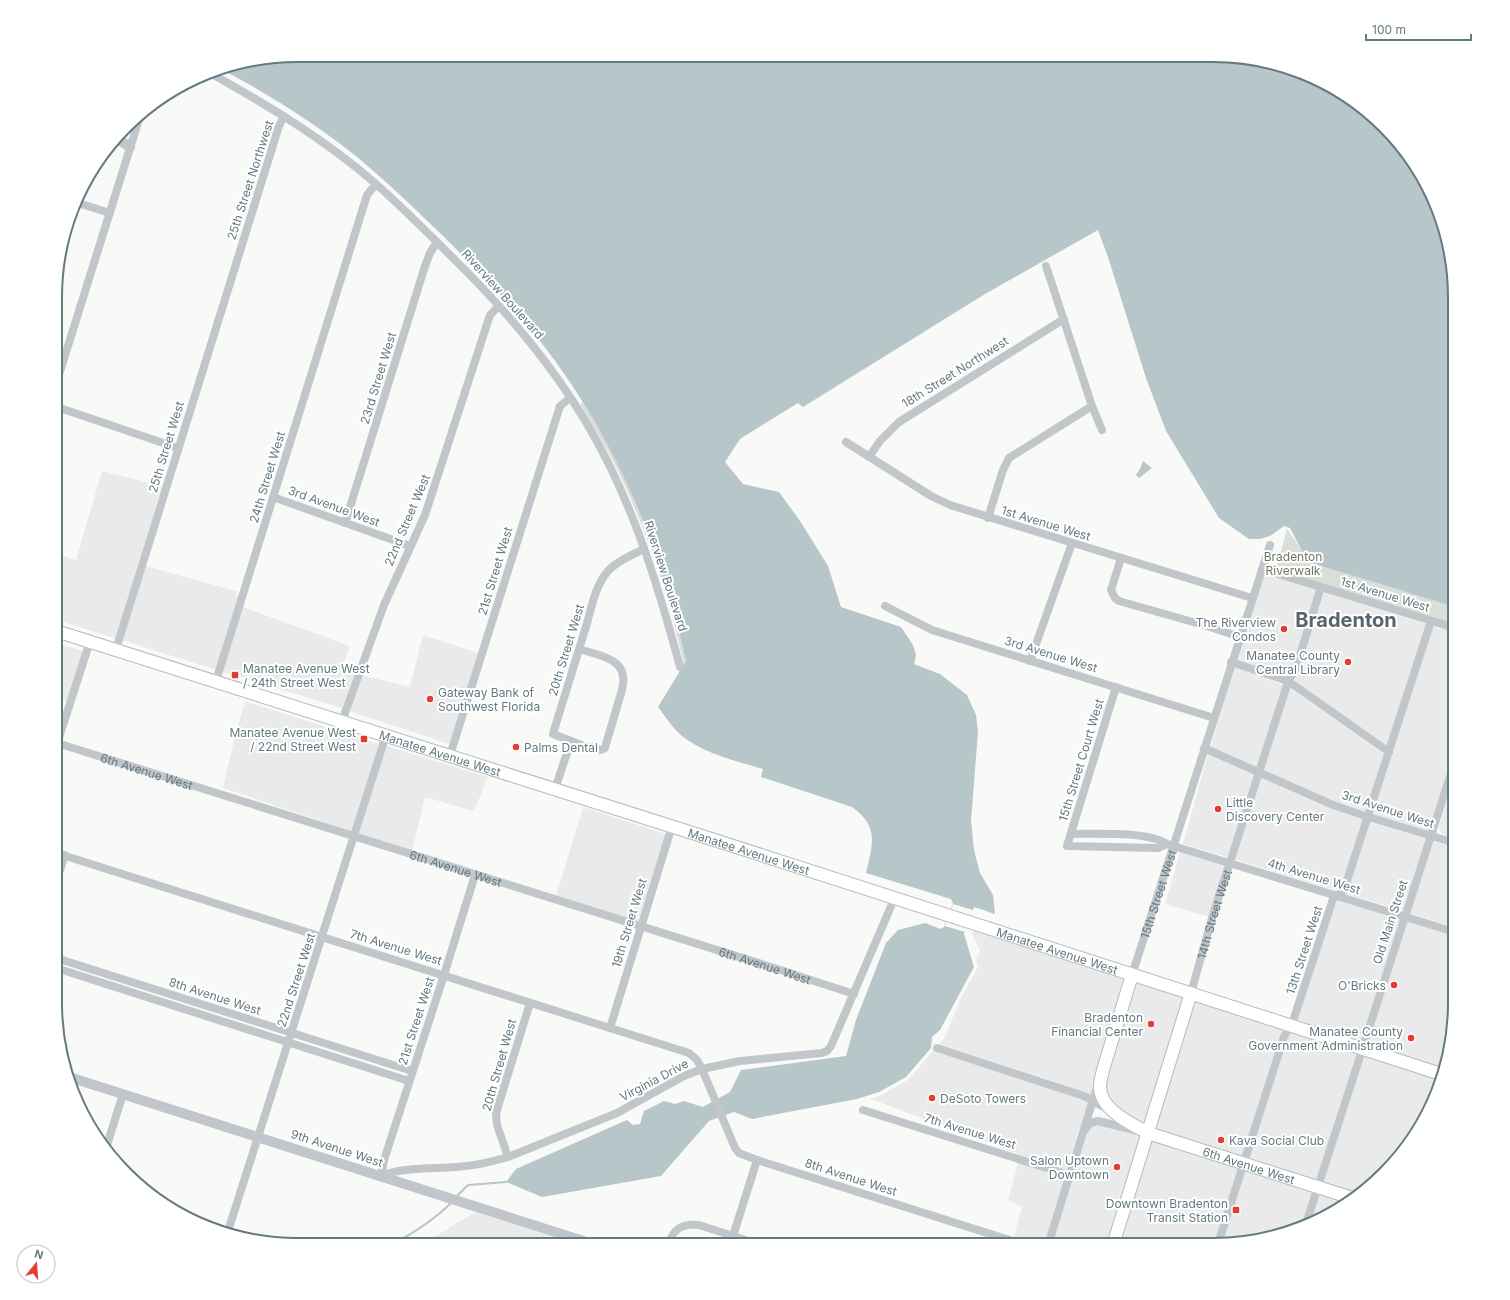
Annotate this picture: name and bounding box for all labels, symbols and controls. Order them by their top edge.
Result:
scale bar [1366,16,1471,42]
text: 100 m [1372,22,1406,37]
street label: 25th Street Northwest [224,118,276,242]
street label: Riverview Boulevard [459,246,547,342]
street label: 23rd Street West [357,330,399,426]
street label: 18th Street Northwest [899,333,1011,411]
street label: 25th Street West [145,399,187,494]
street label: 24th Street West [246,429,288,525]
street label: 22nd Street West [381,472,433,568]
street label: 3rd Avenue West [286,482,382,530]
street label: 1st Avenue West [1000,502,1092,544]
street label: Riverview Boulevard [641,519,691,633]
street label: 21st Street West [474,525,516,617]
park label: Bradenton Riverwalk [1264,549,1322,578]
street label: 1st Avenue West [1339,573,1431,615]
street label: 20th Street West [545,602,587,698]
district label: Bradenton [1295,608,1397,632]
place label: The Riverview Condos [1196,615,1276,644]
marker: The Riverview Condos [1279,624,1289,634]
street label: 3rd Avenue West [1003,633,1099,675]
place label: Manatee County Central Library [1246,648,1340,677]
marker: Manatee County Central Library [1343,657,1353,667]
place label: Manatee Avenue West / 24th Street West [243,661,370,690]
marker: Manatee Avenue West / 24th Street West [230,670,240,680]
place label: Gateway Bank of Southwest Florida [438,685,540,714]
marker: Gateway Bank of Southwest Florida [425,694,435,704]
street label: 15th Street Court West [1055,697,1107,823]
place label: Manatee Avenue West / 22nd Street West [229,725,356,754]
street label: Manatee Avenue West [377,727,503,779]
marker: Manatee Avenue West / 22nd Street West [359,734,369,744]
place label: Palms Dental [524,740,598,755]
marker: Palms Dental [511,742,521,752]
street label: 6th Avenue West [99,750,195,793]
street label: 3rd Avenue West [1340,787,1436,831]
place label: Little Discovery Center [1226,795,1325,824]
marker: Little Discovery Center [1213,804,1223,814]
street label: Manatee Avenue West [686,825,812,878]
street label: 6th Avenue West [408,847,504,890]
street label: 15th Street West [1137,848,1179,940]
street label: 4th Avenue West [1266,855,1362,897]
street label: 14th Street West [1193,868,1235,961]
street label: 19th Street West [608,876,650,969]
street label: Old Main Street [1369,878,1411,966]
street label: 13th Street West [1283,904,1325,996]
street label: Manatee Avenue West [995,924,1120,977]
street label: 7th Avenue West [348,926,444,968]
street label: 22nd Street West [274,931,318,1029]
street label: 6th Avenue West [717,944,813,987]
street label: 8th Avenue West [167,974,263,1018]
street label: 21st Street West [395,975,437,1067]
place label: O'Bricks [1338,978,1386,993]
marker: O'Bricks [1389,980,1399,990]
place label: Bradenton Financial Center [1051,1010,1143,1039]
street label: 20th Street West [479,1017,519,1113]
marker: Bradenton Financial Center [1146,1019,1156,1029]
place label: Manatee County Government Administration [1248,1024,1403,1053]
marker: Manatee County Government Administration [1406,1033,1416,1043]
street label: Virginia Drive [617,1056,691,1104]
place label: DeSoto Towers [940,1091,1026,1106]
marker: DeSoto Towers [927,1093,937,1103]
street label: 7th Avenue West [922,1110,1018,1152]
street label: 9th Avenue West [289,1126,385,1170]
place label: Kava Social Club [1229,1133,1324,1148]
marker: Kava Social Club [1216,1135,1226,1145]
street label: 6th Avenue West [1201,1143,1297,1187]
place label: Salon Uptown Downtown [1030,1153,1109,1182]
street label: 8th Avenue West [803,1155,899,1199]
marker: Salon Uptown Downtown [1112,1162,1122,1172]
place label: Downtown Bradenton Transit Station [1106,1196,1228,1225]
marker: Downtown Bradenton Transit Station [1231,1205,1241,1215]
north arrow [16,1244,56,1284]
text: N [33,1247,45,1262]

